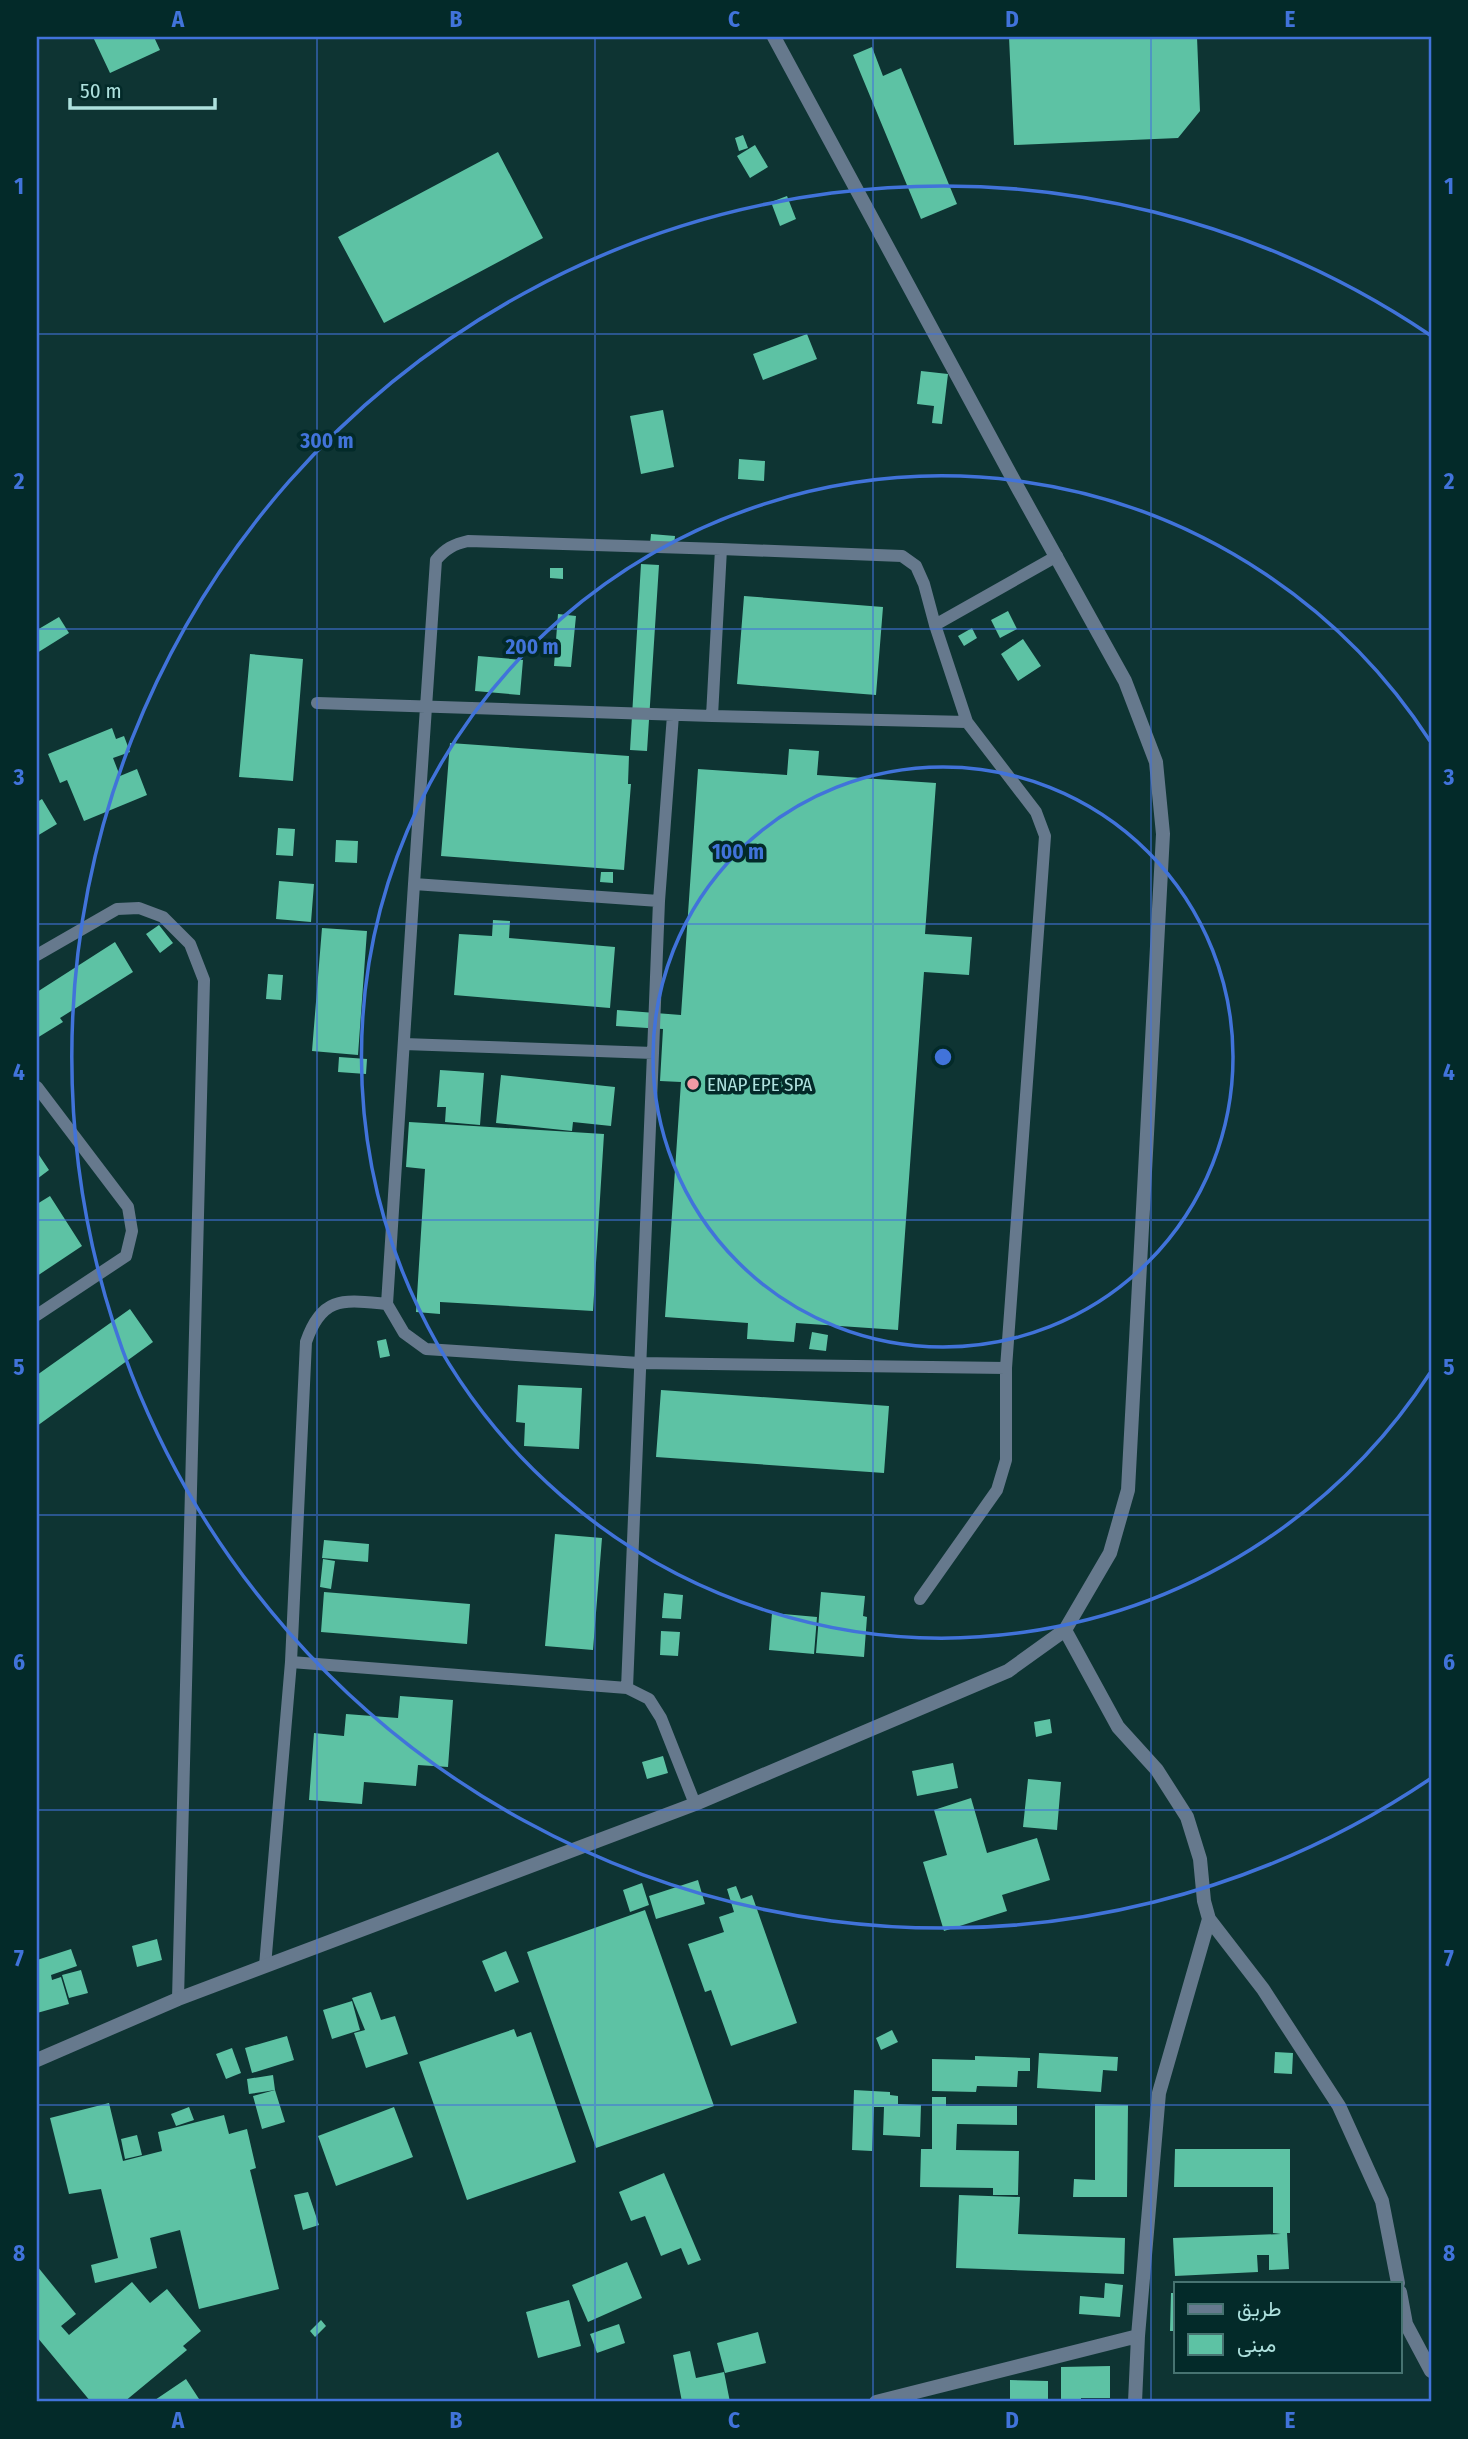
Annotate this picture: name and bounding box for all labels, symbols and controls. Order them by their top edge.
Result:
text: A [171,5,185,33]
text: B [450,5,463,33]
text: C [728,5,740,33]
text: D [1005,5,1019,33]
text: E [1285,5,1296,33]
scale bar [70,66,215,110]
text: 50 m [80,78,122,104]
text: 1 [14,172,24,200]
text: 1 [1444,172,1454,200]
text: 300 m [299,428,354,454]
text: 2 [13,467,25,495]
text: 2 [1443,467,1455,495]
text: 200 m [504,634,559,660]
text: 3 [13,763,25,791]
text: 3 [1443,763,1455,791]
text: 100 m [712,839,764,865]
centre of rings [931,1045,955,1069]
text: 4 [13,1058,25,1086]
text: 4 [1443,1058,1455,1086]
place label: ENAP EPE SPA [707,1073,812,1096]
marker: ENAP EPE SPA [685,1076,701,1092]
text: 5 [13,1353,25,1381]
text: 5 [1443,1353,1455,1381]
text: 6 [13,1648,25,1676]
text: 6 [1443,1648,1455,1676]
text: 7 [14,1944,24,1972]
text: 7 [1444,1944,1454,1972]
text: 8 [13,2239,25,2267]
text: 8 [1443,2239,1455,2267]
legend [1174,2282,1402,2372]
text: طريق [1237,2296,1282,2322]
text: مبنى [1237,2332,1276,2358]
text: A [171,2406,185,2434]
text: B [450,2406,463,2434]
text: C [728,2406,740,2434]
text: D [1005,2406,1019,2434]
text: E [1285,2406,1296,2434]

